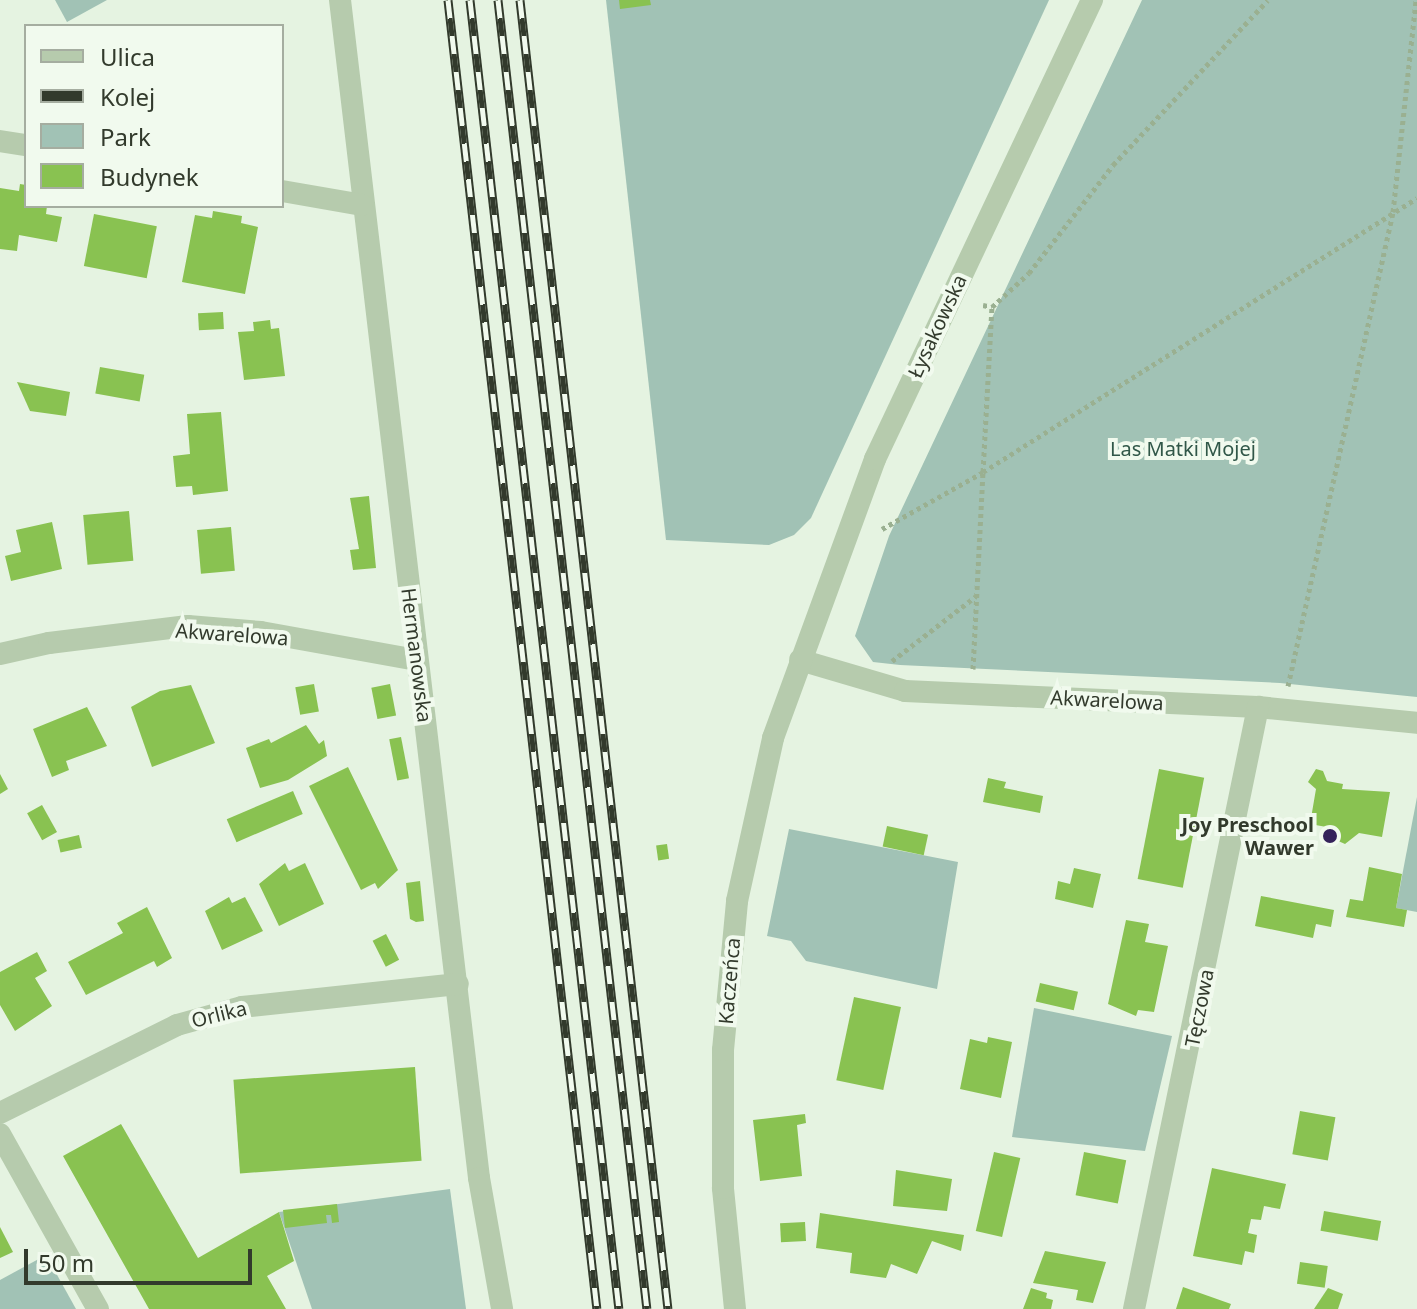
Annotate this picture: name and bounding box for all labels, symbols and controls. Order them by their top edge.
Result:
legend [24,24,284,208]
text: Ulica [100,40,155,73]
text: Kolej [100,80,155,113]
text: Park [100,120,151,153]
text: Budynek [100,160,199,193]
street label: Łysakowska [903,271,971,381]
park label: Las Matki Mojej [1110,436,1256,460]
street label: Hermanowska [397,586,437,724]
street label: Akwarelowa [175,618,289,650]
street label: Akwarelowa [1050,685,1164,715]
place label: Joy Preschool Wawer [1181,812,1314,859]
marker: Joy Preschool Wawer [1321,827,1339,845]
street label: Kaczeńca [713,937,745,1025]
street label: Tęczowa [1180,967,1218,1049]
street label: Orlika [189,996,249,1032]
scale bar [28,1233,256,1283]
text: 50 m [38,1246,94,1279]

